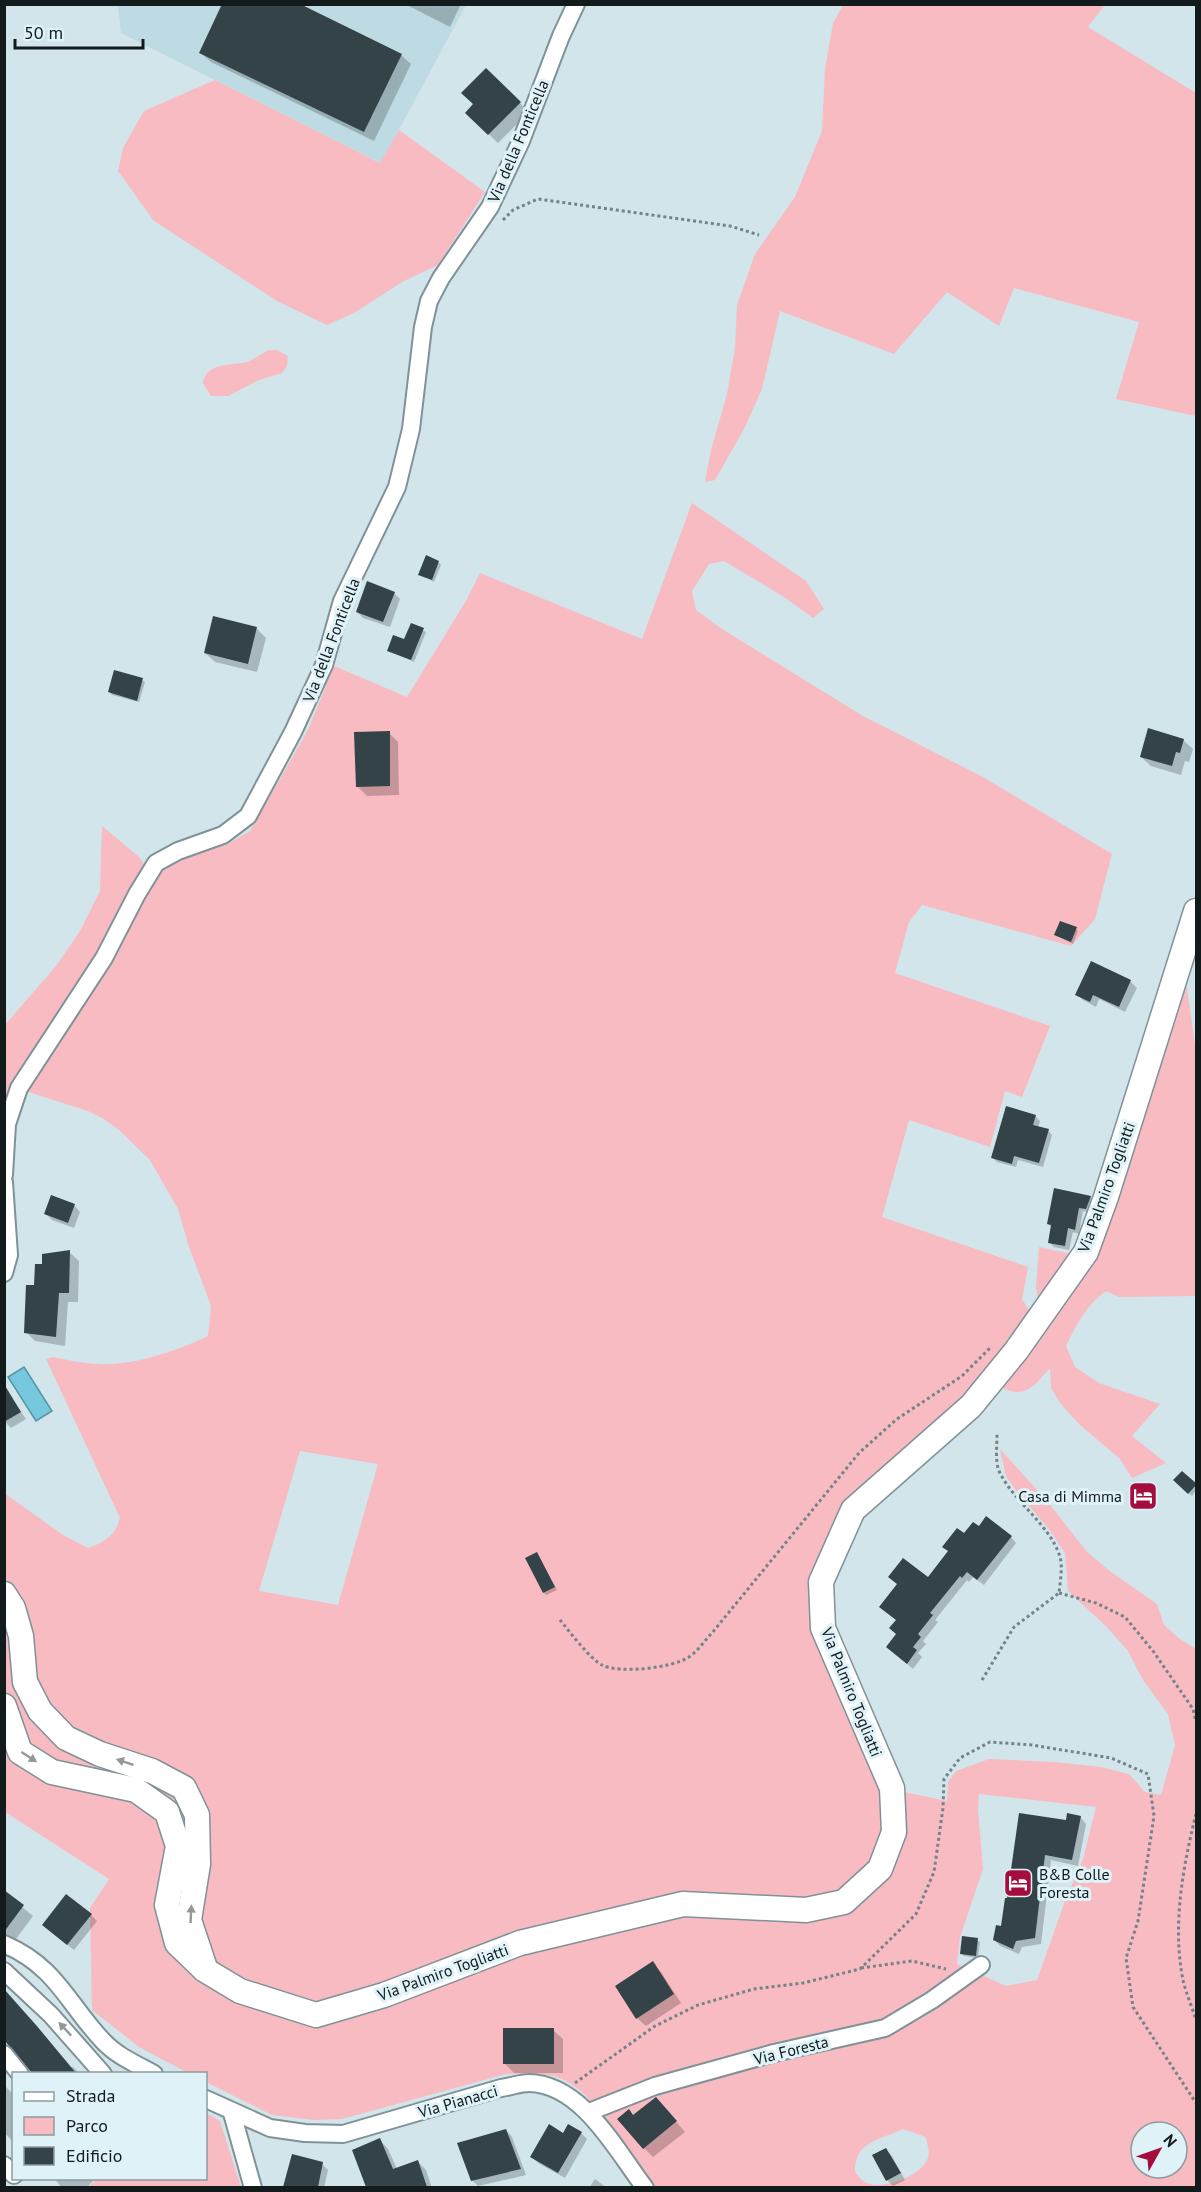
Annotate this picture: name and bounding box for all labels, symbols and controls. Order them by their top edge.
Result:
scale bar [15,12,142,50]
text: 50 m [24,21,63,44]
street label: Via della Fonticella [483,77,553,206]
street label: Via della Fonticella [298,575,364,706]
street label: Via Palmiro Togliatti [1073,1119,1139,1256]
hotel icon: Casa di Mimma [1127,1480,1159,1512]
place label: Casa di Mimma [1018,1486,1122,1506]
street label: Via Palmiro Togliatti [817,1623,887,1760]
one-way arrow [21,1752,37,1763]
one-way arrow [116,1757,134,1766]
place label: B&B Colle Foresta [1039,1864,1110,1902]
hotel icon: B&B Colle Foresta [1002,1867,1034,1899]
one-way arrow [187,1904,196,1923]
street label: Via Palmiro Togliatti [374,1939,511,2005]
one-way arrow [58,2023,72,2037]
street label: Via Foresta [751,2031,830,2069]
legend [12,2072,207,2180]
street label: Via Pianacci [415,2080,500,2122]
text: Strada [66,2084,115,2107]
text: Parco [66,2114,108,2137]
north arrow [1129,2120,1189,2180]
text: N [1159,2130,1182,2151]
text: Edificio [66,2144,122,2167]

